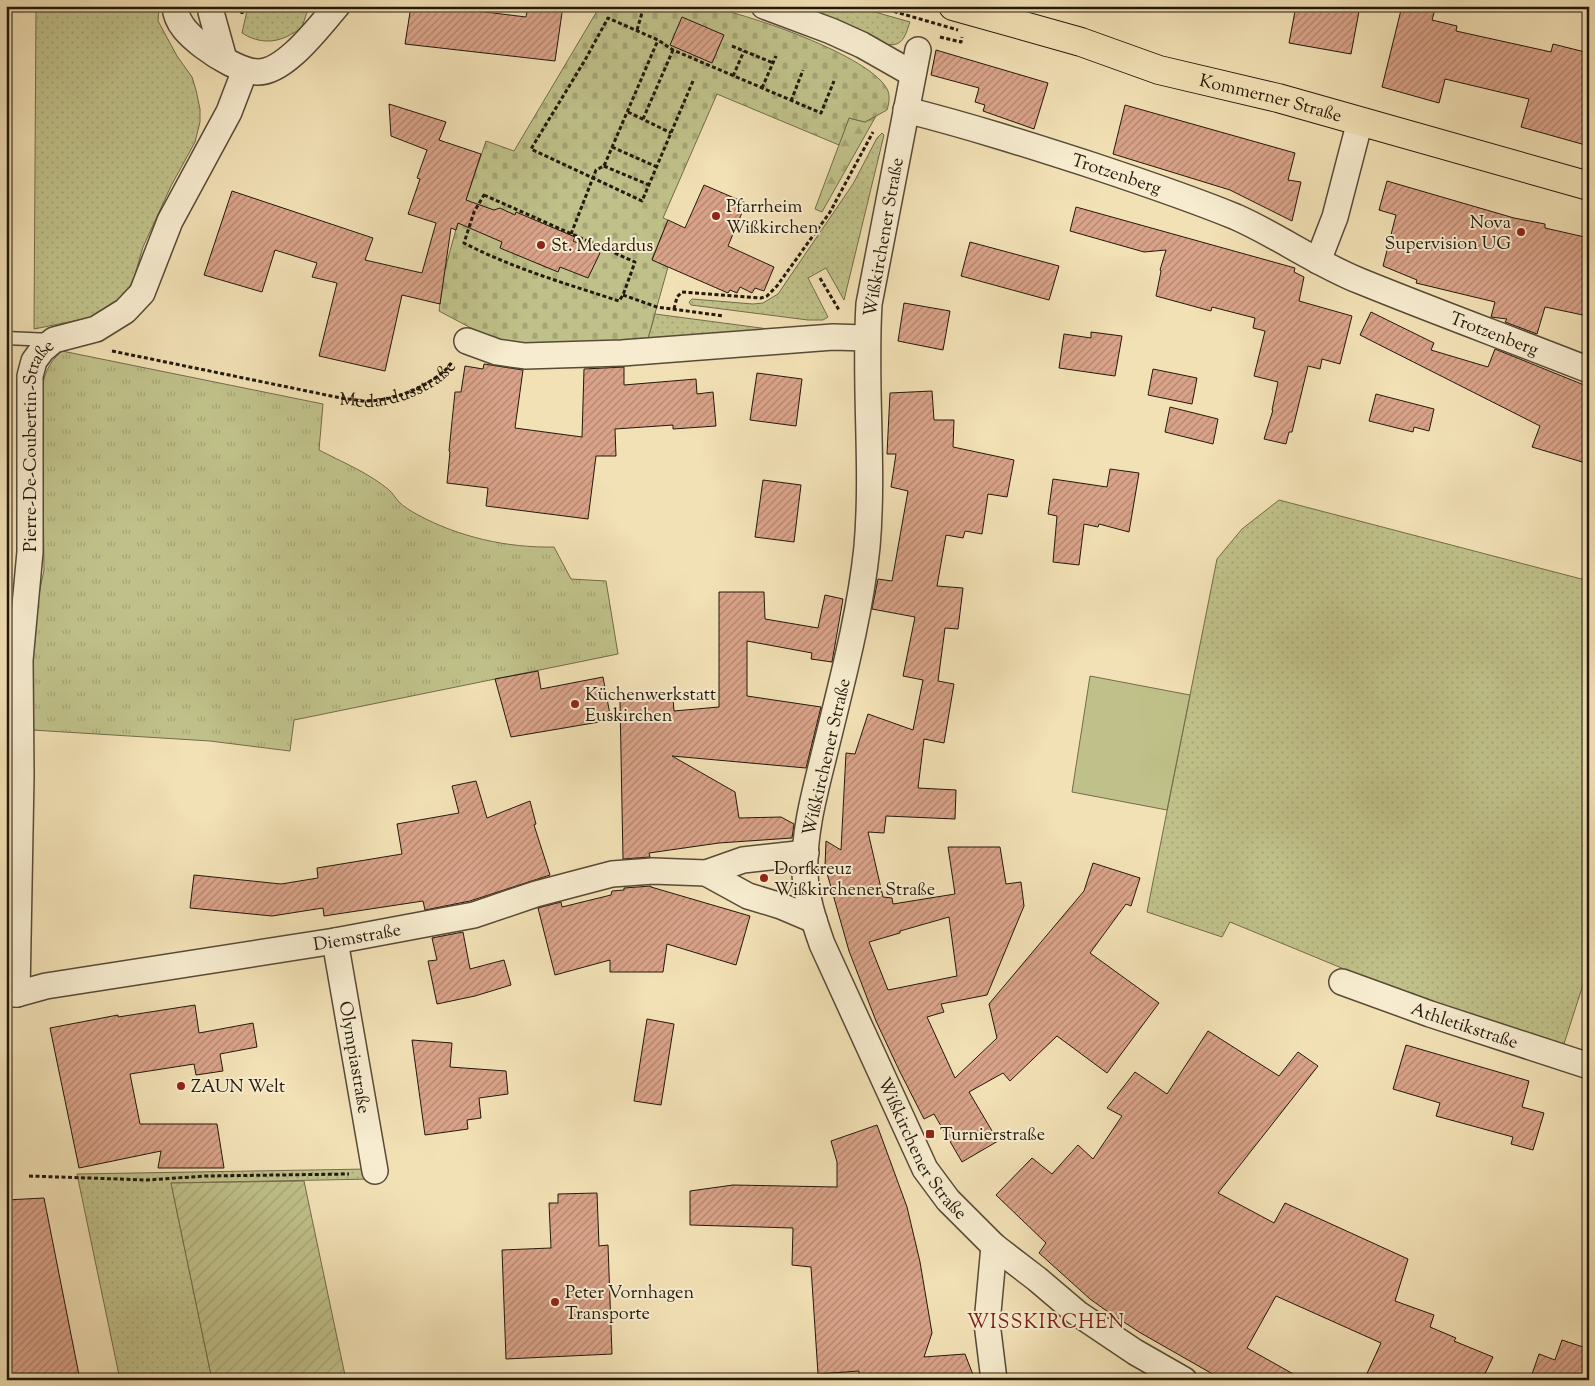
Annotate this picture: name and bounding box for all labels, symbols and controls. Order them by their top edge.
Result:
street label: Kommerner Straße [1197,69,1344,130]
street label: Trotzenberg [1068,149,1165,203]
street label: Wißkirchener Straße [858,156,912,319]
place label: Pfarrheim Wißkirchen [726,195,819,242]
marker: Pfarrheim Wißkirchen [710,210,722,222]
place label: Nova Supervision UG [1384,211,1511,258]
marker: Nova Supervision UG [1515,226,1527,238]
place label: St. Medardus [551,234,653,260]
marker: St. Medardus [535,239,547,251]
street label: Trotzenberg [1445,307,1542,364]
street label: Pierre-De-Coubertin-Straße [19,334,61,552]
street label: Medardusstraße [339,355,463,416]
street label: Wißkirchener Straße [797,676,859,839]
place label: Küchenwerkstatt Euskirchen [585,683,716,730]
marker: Küchenwerkstatt Euskirchen [569,698,581,710]
place label: Dorfkreuz Wißkirchener Straße [774,857,935,904]
marker: Dorfkreuz Wißkirchener Straße [758,872,770,884]
street label: Diemstraße [312,918,403,959]
street label: Athletikstraße [1407,997,1521,1057]
street label: Olympiastraße [331,999,376,1116]
street label: Wißkirchener Straße [870,1074,972,1227]
place label: ZAUN Welt [191,1075,285,1101]
marker: ZAUN Welt [175,1080,187,1092]
place label: Turnierstraße [940,1123,1045,1149]
marker: Turnierstraße [924,1128,936,1140]
place label: Peter Vornhagen Transporte [565,1281,694,1328]
marker: Peter Vornhagen Transporte [549,1296,561,1308]
district label: WISSKIRCHEN [967,1309,1125,1338]

